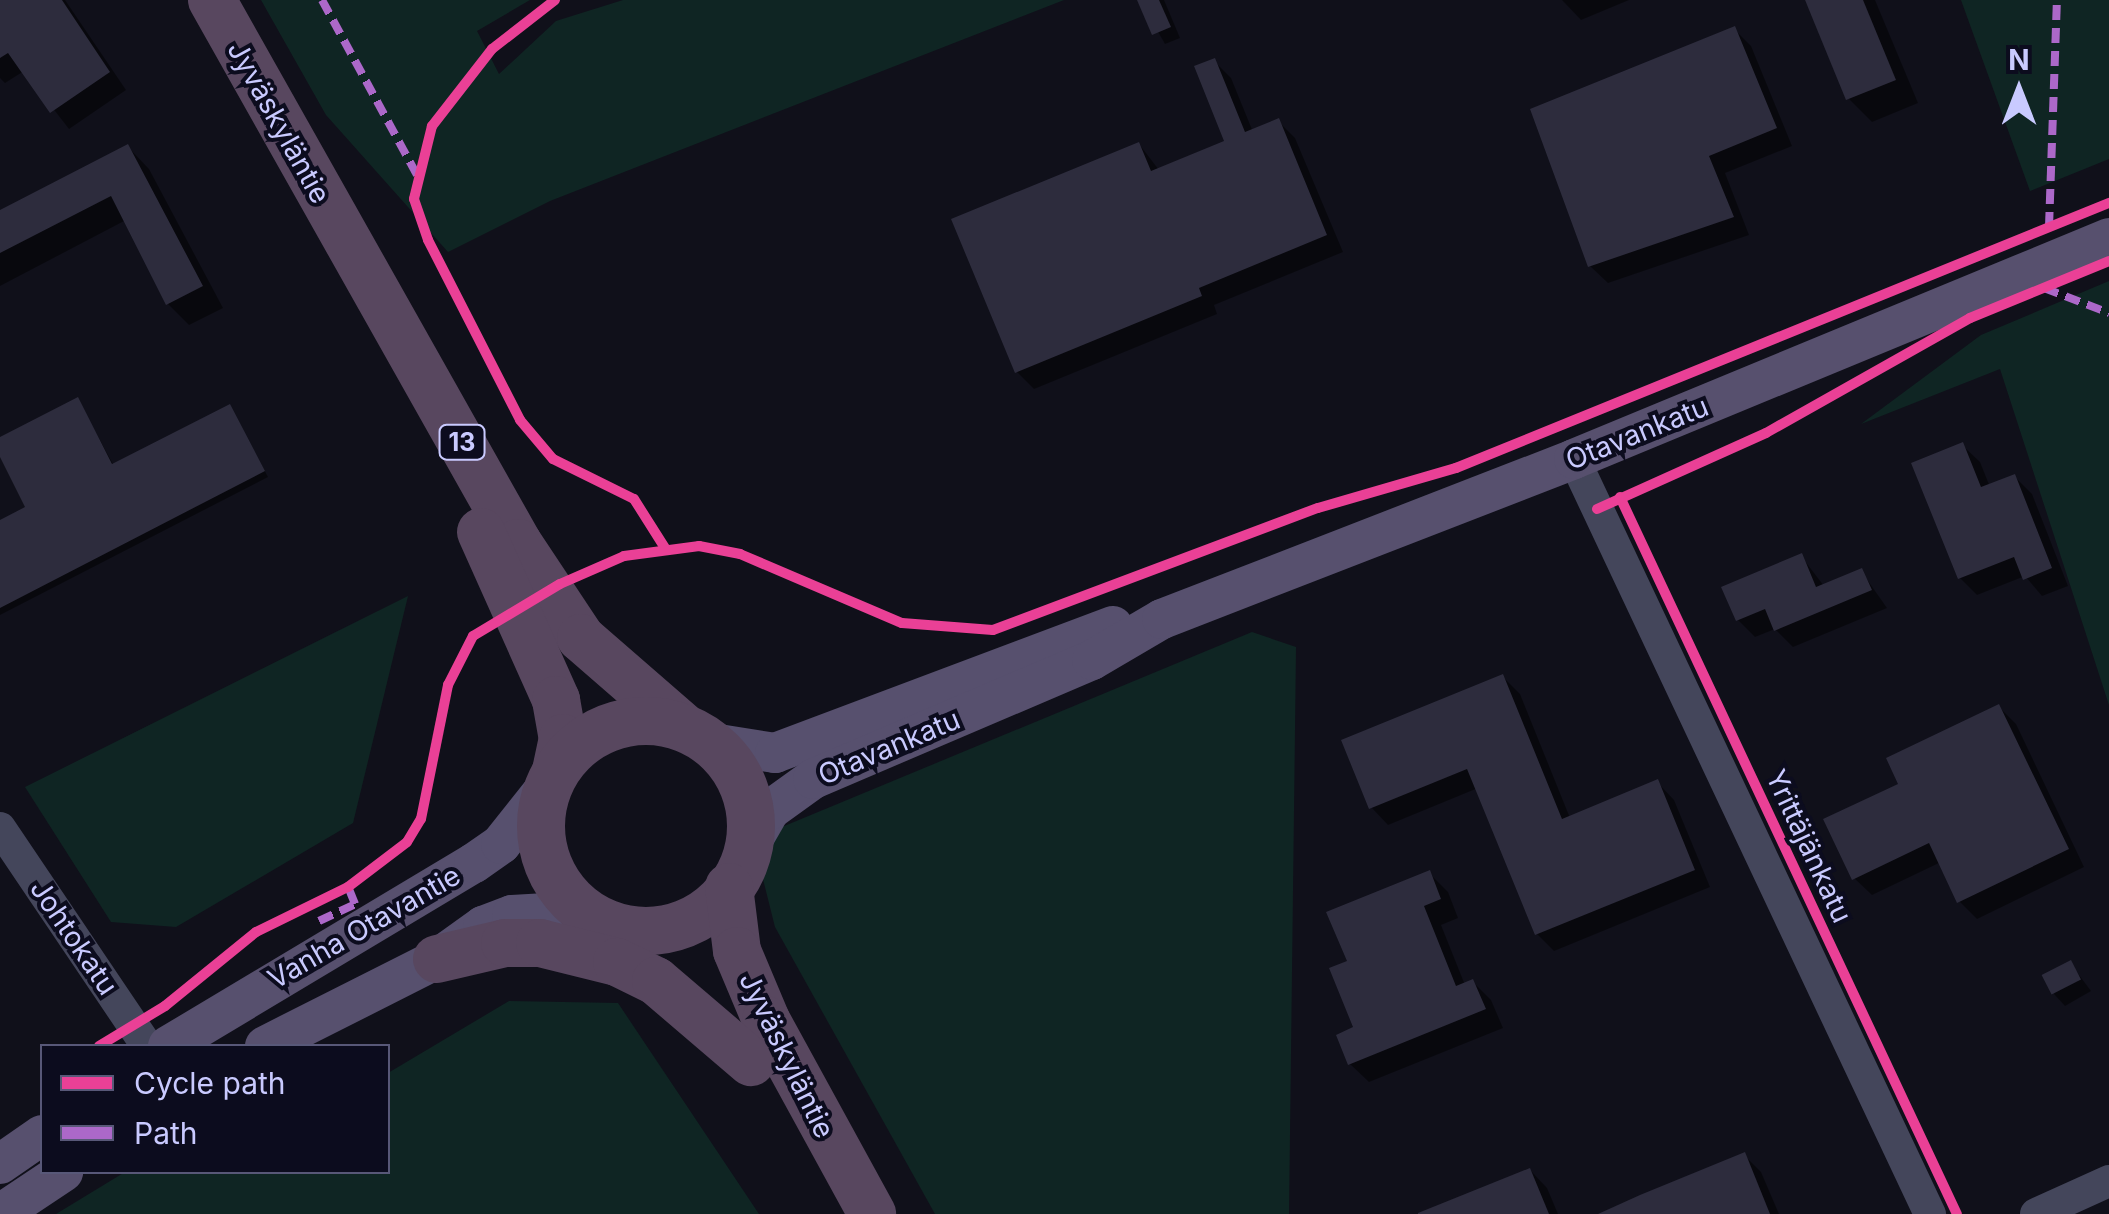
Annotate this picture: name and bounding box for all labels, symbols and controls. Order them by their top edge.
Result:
street label: Jyväskyläntie [221,35,337,209]
north arrow [1969,40,2069,140]
text: N [2008,43,2030,77]
street label: Otavankatu [1561,389,1713,477]
road number: 13 [437,422,487,462]
street label: Otavankatu [813,702,965,792]
street label: Yrittäjänkatu [1759,764,1859,928]
street label: Vanha Otavantie [262,858,466,996]
street label: Johtokatu [23,873,125,1001]
street label: Jyväskyläntie [732,967,842,1143]
legend [40,1044,390,1174]
text: Cycle path [134,1065,286,1101]
text: Path [134,1115,198,1151]

